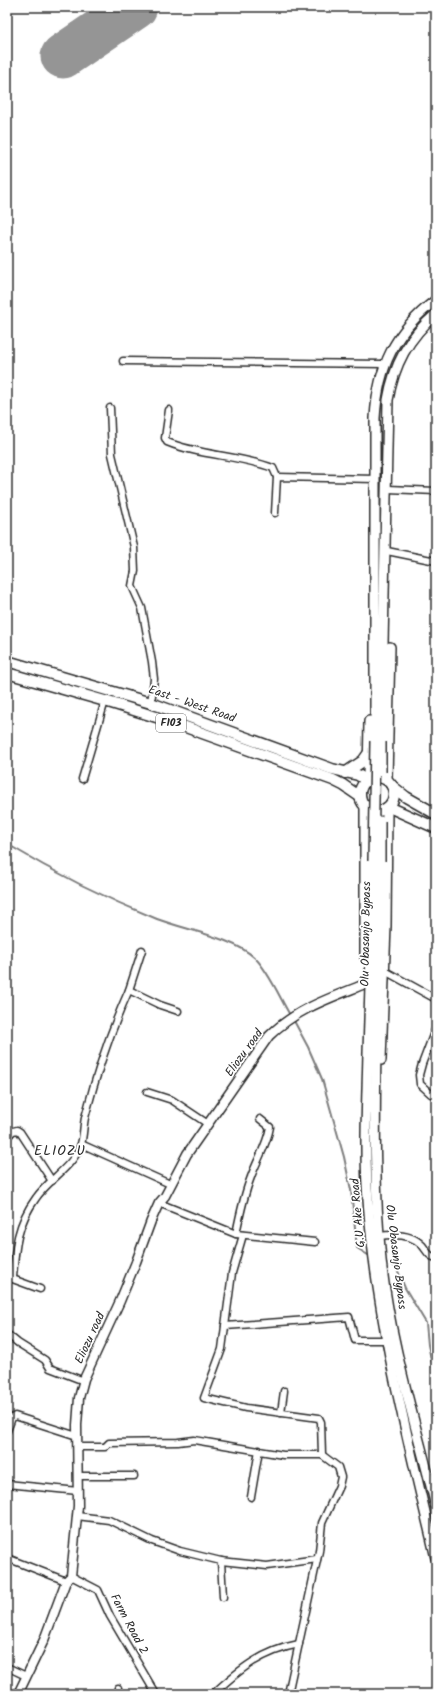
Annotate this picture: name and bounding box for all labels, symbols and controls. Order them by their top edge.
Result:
street label: East - West Road [146,680,239,728]
road number: F103 [156,714,186,732]
street label: Olu Obasanjo Bypass [356,881,376,987]
street label: Eliozu road [220,1024,268,1081]
district label: ELIOZU [34,1140,86,1162]
street label: G.U Ake Road [345,1177,370,1248]
street label: Olu Obasanjo Bypass [380,1204,412,1310]
street label: Eliozu road [70,1308,111,1367]
street label: Farm Road 2 [105,1590,153,1658]

